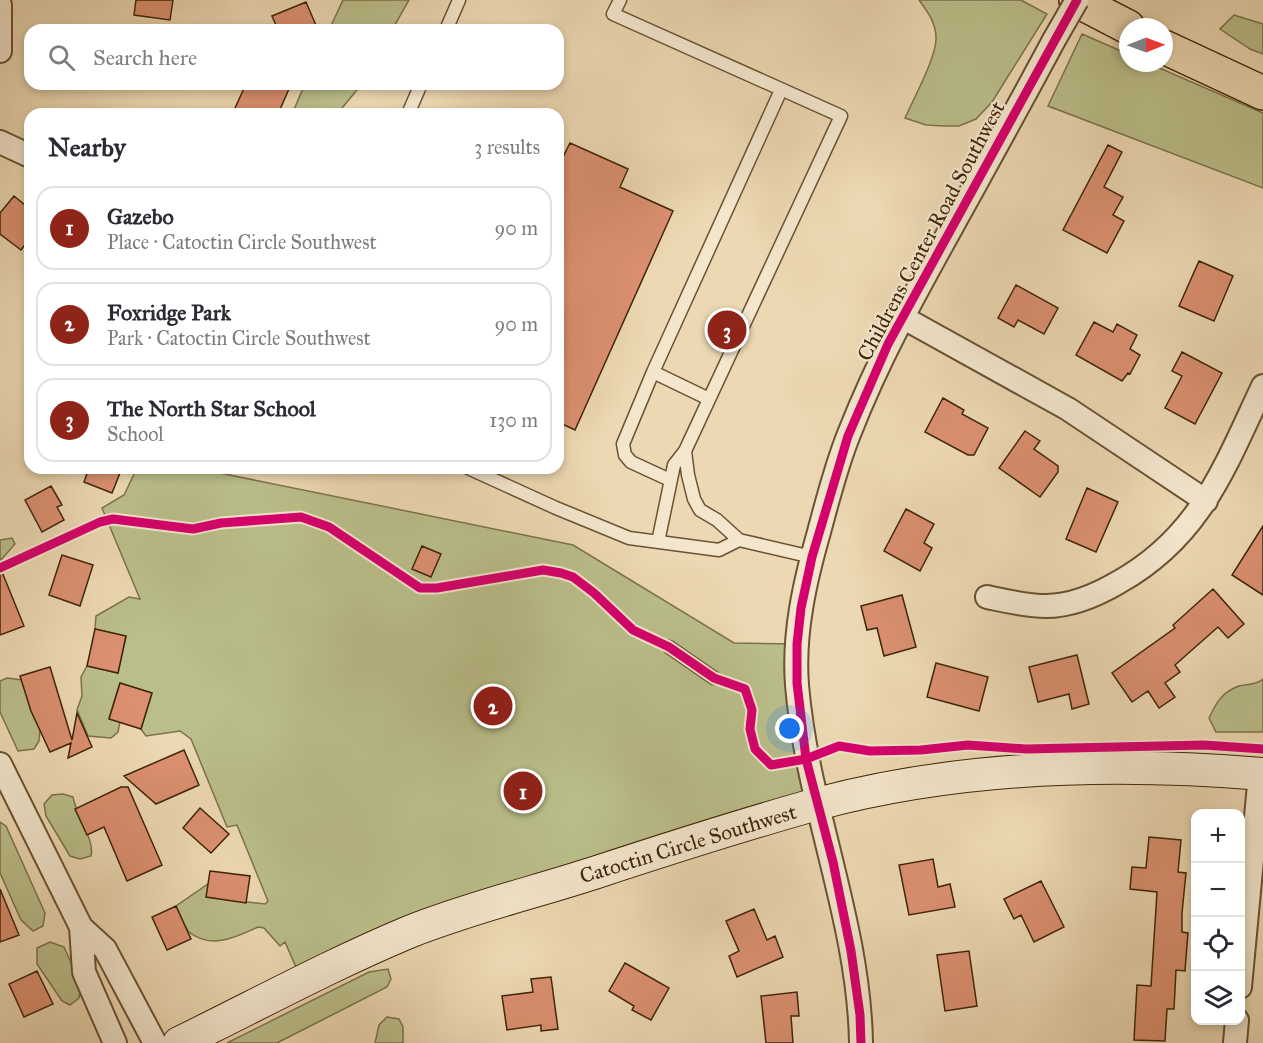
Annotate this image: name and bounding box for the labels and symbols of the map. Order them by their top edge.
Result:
north arrow [1119,18,1173,72]
street label: Childrens Center Road Southwest [851,96,1011,365]
pin: 3 [708,308,746,352]
pin: 2 [474,684,512,728]
your location [775,714,804,743]
pin: 1 [504,768,542,814]
street label: Catoctin Circle Southwest [577,798,800,889]

